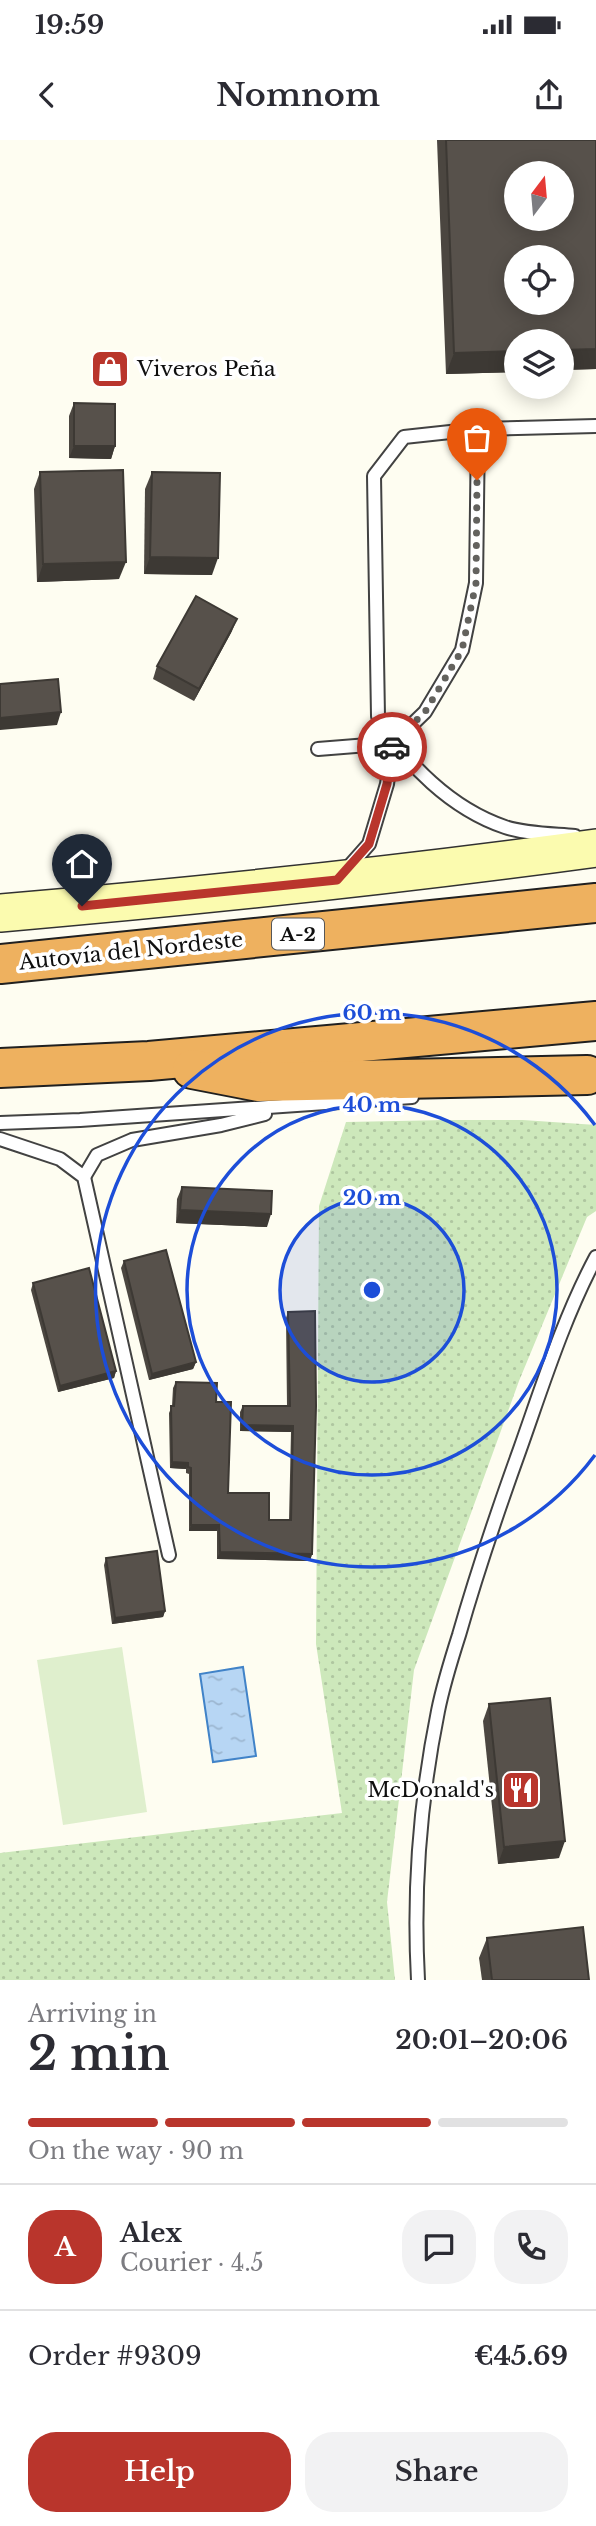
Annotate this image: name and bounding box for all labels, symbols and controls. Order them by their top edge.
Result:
text: 19:59 [35,9,104,41]
text: Nomnom [216,75,380,115]
icon: back [28,76,66,114]
icon: share [530,76,568,114]
north arrow [504,161,574,231]
map controls [504,161,574,399]
button: locate [504,245,574,315]
button: layers [504,329,574,399]
shop icon: Viveros Peña [89,348,131,390]
place label: Viveros Peña [136,356,276,382]
pin [447,408,507,480]
icon: bag [458,419,496,457]
courier [357,712,427,782]
icon: car [373,728,411,766]
pin [52,834,112,906]
icon: home [63,845,101,883]
road number: A-2 [272,918,324,950]
street label: Autovía del Nordeste [17,926,244,976]
text: 60 m [343,1000,401,1026]
text: 40 m [343,1092,401,1118]
text: 20 m [343,1185,401,1211]
centre of rings [360,1278,384,1302]
restaurant icon: McDonald's [500,1769,542,1811]
place label: McDonald's [367,1777,494,1803]
text: Arriving in [28,2000,157,2028]
text: 20:01–20:06 [395,2024,568,2056]
text: 2 min [28,2025,170,2082]
text: On the way · 90 m [28,2137,244,2165]
button: chat [402,2210,476,2284]
button: phone [494,2210,568,2284]
text: Alex [120,2217,182,2249]
text: A [54,2231,76,2263]
text: Courier · 4.5 [120,2249,264,2277]
text: Order #9309 [28,2340,202,2372]
text: €45.69 [474,2340,568,2372]
button: Help [28,2432,291,2512]
button: Share [305,2432,568,2512]

